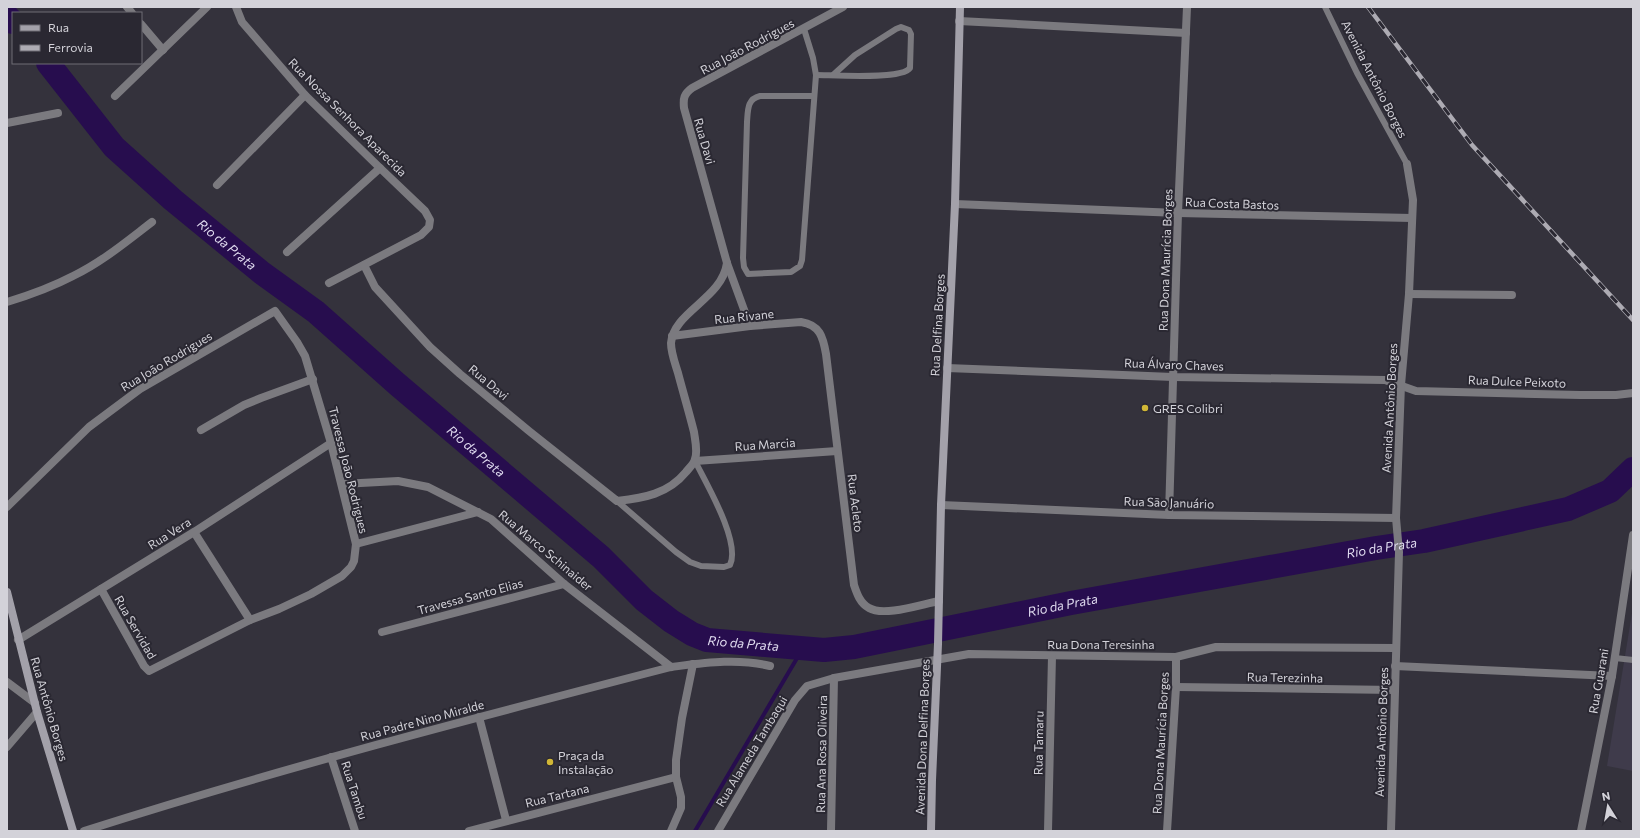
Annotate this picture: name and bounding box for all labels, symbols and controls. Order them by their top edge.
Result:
legend [12,12,142,64]
street label: Rua João Rodrigues [698,15,797,78]
street label: Avenida Antônio Borges [1339,18,1411,140]
text: Rua [48,20,69,34]
text: Ferrovia [48,40,93,54]
street label: Rua Nossa Senhora Aparecida [286,55,410,179]
street label: Rua Davi [692,116,718,166]
street label: Rua Dona Maurícia Borges [1156,189,1174,331]
street label: Rua Costa Bastos [1185,194,1279,212]
water label: Rio da Prata [194,215,260,273]
street label: Rua Delfina Borges [927,273,947,377]
street label: Rua Rivane [713,306,775,326]
street label: Rua Joāo Rodrigues [118,328,215,395]
street label: Avenida Antônio Borges [1379,343,1399,473]
street label: Rua Álvaro Chaves [1124,355,1224,373]
street label: Rua Davi [466,361,512,403]
street label: Rua Dulce Peixoto [1468,372,1566,390]
place label: GRES Colibri [1153,401,1223,415]
marker: GRES Colibri [1140,403,1150,413]
street label: Travessa Joāo Rodrigues [325,405,372,535]
water label: Rio da Prata [444,422,509,480]
street label: Rua Marcia [734,435,796,453]
street label: Rua Acleto [845,473,867,533]
street label: Rua Sāo Januário [1123,493,1215,512]
street label: Rua Marco Schinaider [496,507,596,593]
street label: Rua Vera [145,514,193,552]
water label: Rio da Prata [1345,534,1418,561]
street label: Travessa Santo Elias [416,575,524,617]
water label: Rio da Prata [1026,590,1099,620]
street label: Rua Servidad [112,593,160,661]
water label: Rio da Prata [707,632,780,654]
street label: Rua Dona Teresinha [1047,637,1155,651]
street label: Rua Guarani [1585,647,1611,715]
street label: Rua Antônio Borges [28,655,72,763]
street label: Avenida Dona Delfina Borges [912,659,932,815]
street label: Avenida Antônio Borges [1372,667,1390,797]
street label: Rua Terezinha [1247,669,1323,685]
street label: Rua Dona Maurícia Borges [1149,672,1171,814]
street label: Rua Alameda Tambaqui [712,693,790,809]
street label: Rua Ana Rosa Oliveira [813,695,829,813]
street label: Rua Padre Nino Miralde [359,697,485,743]
street label: Rua Tamaru [1030,711,1046,775]
place label: Praça da Instalação [558,748,614,776]
marker: Praça da Instalação [545,757,555,767]
street label: Rua Tambu [339,759,371,821]
street label: Rua Tartana [524,780,590,810]
north arrow [1588,786,1628,826]
text: N [1601,789,1611,803]

